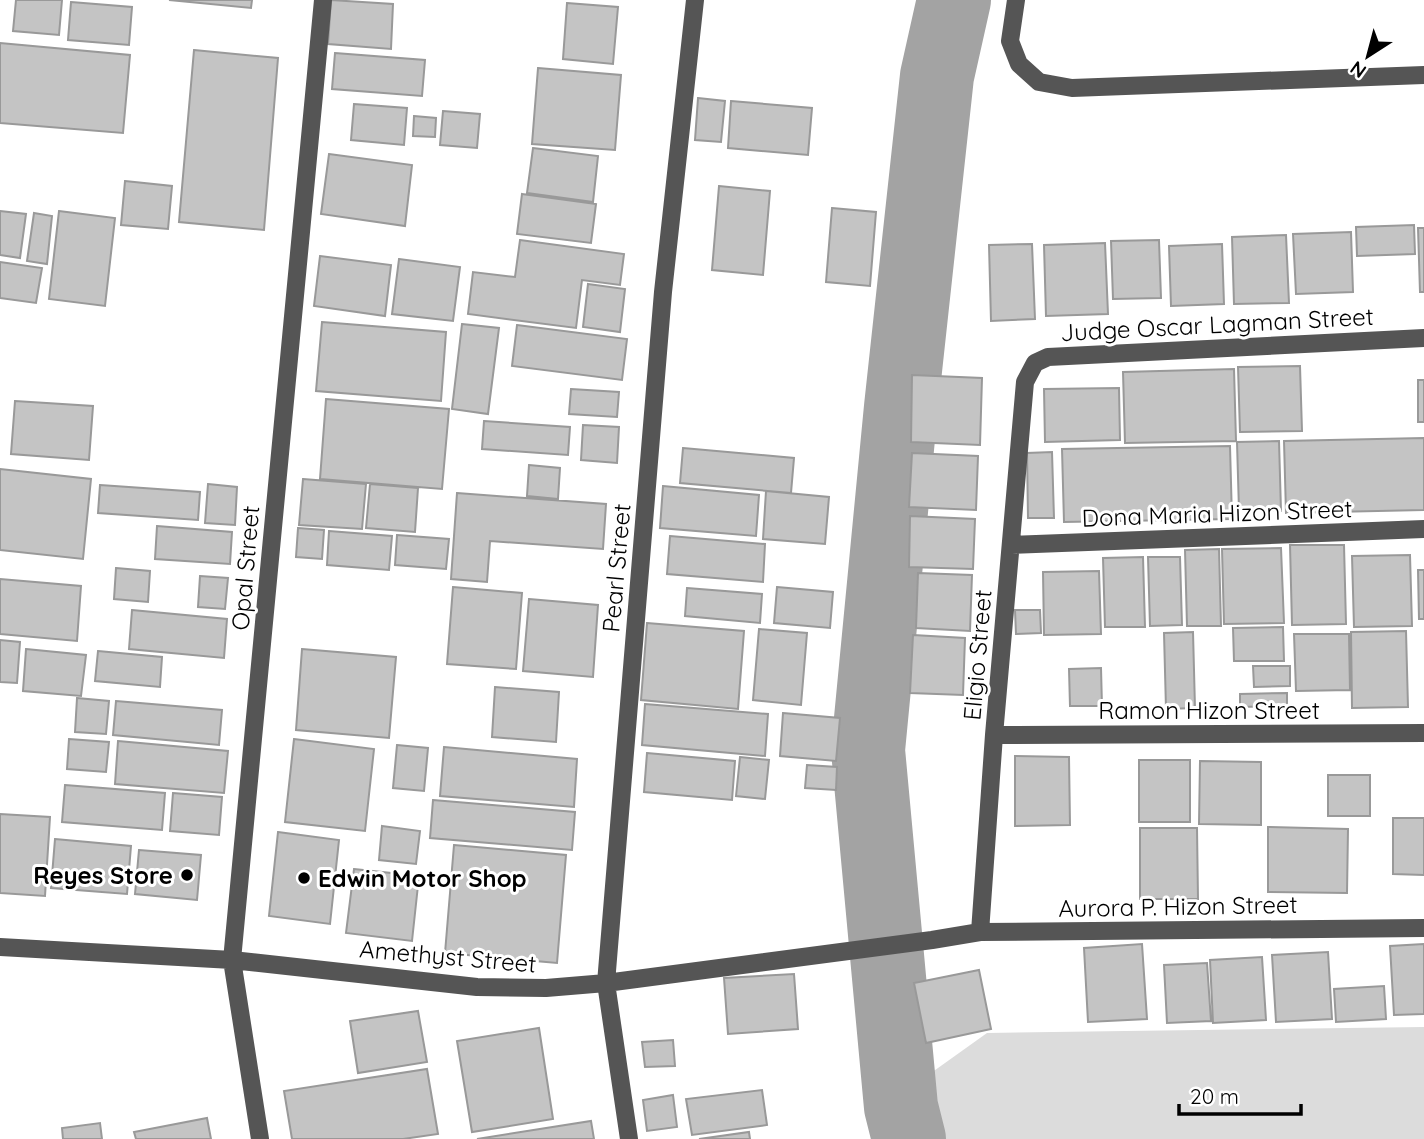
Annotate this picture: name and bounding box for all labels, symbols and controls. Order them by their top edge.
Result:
north arrow [1333,21,1403,91]
text: N [1345,56,1371,84]
street label: Judge Oscar Lagman Street [1060,301,1374,347]
street label: Dona Maria Hizon Street [1081,493,1353,533]
street label: Pearl Street [595,502,637,634]
street label: Opal Street [225,504,265,632]
street label: Eligio Street [956,588,998,722]
street label: Ramon Hizon Street [1098,695,1320,725]
place label: Reyes Store [33,860,173,890]
place label: Edwin Motor Shop [318,863,527,893]
marker: Reyes Store [179,867,195,883]
marker: Edwin Motor Shop [296,870,312,886]
street label: Aurora P. Hizon Street [1058,889,1298,923]
street label: Amethyst Street [358,933,538,979]
scale bar [1179,1072,1302,1116]
text: 20 m [1190,1083,1239,1109]

